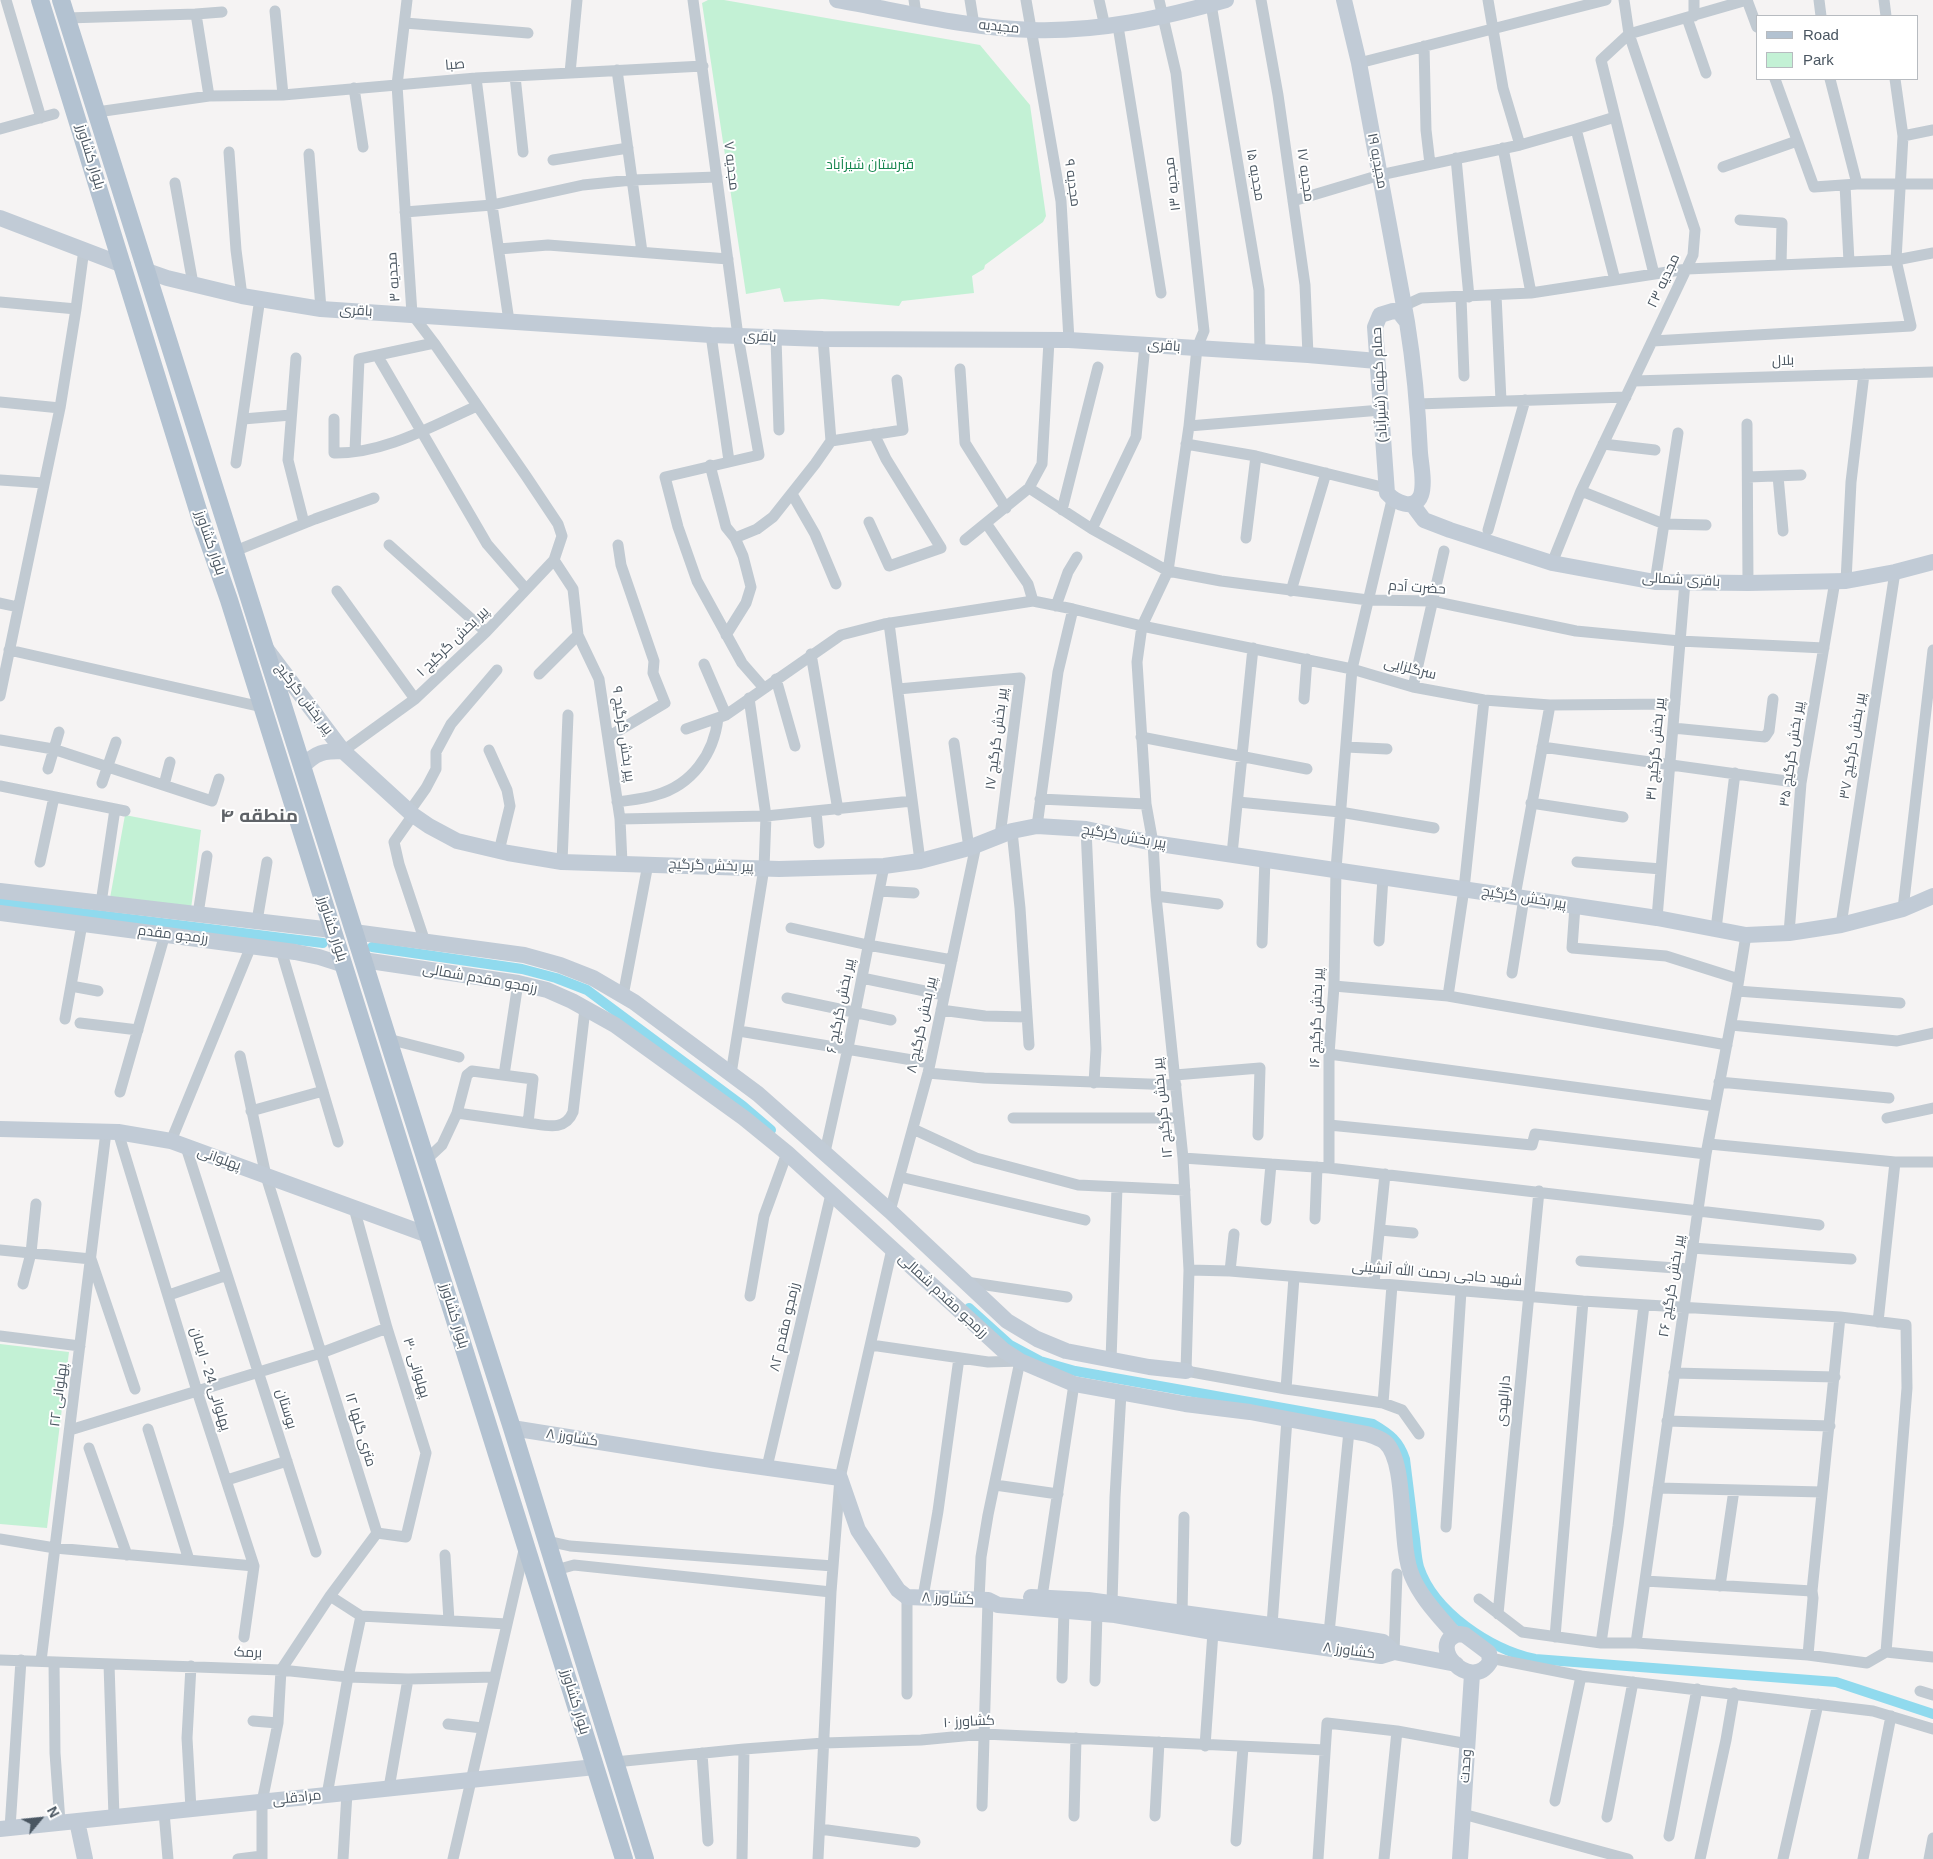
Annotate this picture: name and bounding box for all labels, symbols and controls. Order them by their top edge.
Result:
legend [1756,15,1918,80]
street label: مجیدیه [978,17,1020,37]
text: Road [1803,26,1839,43]
text: Park [1803,51,1834,68]
street label: صبا [444,56,466,74]
street label: بلوار کشاورز [72,122,108,192]
street label: مجیدیه ۱۹ [1363,132,1391,190]
street label: مجدیه ۷ [720,140,742,192]
street label: مجدیه ۱۷ [1293,147,1317,203]
street label: مجدیه ۱۵ [1242,148,1268,202]
street label: مجدیه ۱۳ [1161,156,1185,212]
park label: قبرستان شیرآباد [826,157,914,173]
street label: مجدیه ۹ [1060,158,1084,208]
street label: مجدیه ۳ [384,251,404,303]
street label: مجدیه ۲۳ [1644,251,1684,311]
street label: باقری [339,302,373,320]
street label: حمام کهنه (شیرآباد) [1369,327,1391,443]
street label: باقری [743,328,777,346]
street label: باقری [1147,336,1181,356]
street label: بلال [1771,352,1795,370]
street label: بلوار کشاورز [191,508,229,578]
street label: باقری شمالی [1641,570,1721,590]
street label: حضرت آدم [1388,578,1446,598]
street label: پیر بخش گرگیج ۱ [413,603,493,681]
street label: سرگلزایی [1382,654,1438,684]
street label: پیر بخش گرگیج [272,660,336,738]
street label: پیر بخش گرگیج ۹ [608,685,638,783]
street label: پیر بخش گرگیج ۱۷ [982,687,1012,791]
street label: پیر بخش گرگیج ۳۷ [1836,692,1870,800]
street label: پیر بخش گرگیج ۳۱ [1643,697,1669,801]
street label: پیر بخش گرگیج ۳۵ [1776,700,1808,808]
district label: منطقه ۴ [220,806,298,828]
street label: پیر بخش گرگیج [1080,821,1168,853]
street label: پیر بخش گرگیج [668,856,754,876]
street label: پیر بخش گرگیج [1480,883,1568,913]
street label: بلوار کشاورز [314,894,350,964]
street label: رزمجو مقدم [137,922,209,948]
street label: پیر بخش گرگیج ۶ [824,957,858,1055]
street label: رزمجو مقدم شمالی [421,961,539,997]
street label: پیر بخش گرگیج ۱۶ [1307,968,1327,1068]
street label: پیر بخش گرگیج ۸ [904,975,940,1075]
street label: پیر بخش گرگیج ۱۲ [1149,1057,1177,1159]
street label: پهلوانی [195,1143,243,1175]
street label: پیر بخش گرگیج ۲۶ [1656,1234,1688,1338]
street label: رزمجو مقدم شمالی [895,1250,991,1342]
street label: شهید حاجی رحمت الله آنشینی [1351,1258,1523,1290]
street label: بلوار کشاورز [436,1281,472,1351]
street label: رزمجو مقدم ۸۲ [767,1281,803,1373]
street label: پهلوانی 24 - ایمان [186,1325,234,1433]
street label: پهلوانی ۳۰ [399,1336,433,1400]
street label: پهلوانی ۲۲ [47,1362,71,1428]
street label: دارالهدی [1493,1375,1515,1427]
street label: بوستان [272,1387,300,1431]
street label: ۱۲ متری گلها [341,1391,379,1469]
street label: کشاورز ۸ [545,1426,599,1450]
street label: کشاورز ۸ [921,1589,975,1609]
street label: کشاورز ۸ [1322,1639,1376,1663]
street label: برمک [234,1644,262,1662]
street label: بلوار کشاورز [557,1667,593,1737]
street label: کشاورز ۱۰ [943,1712,995,1732]
street label: وحدت [1456,1748,1476,1784]
street label: مرادقلی [272,1787,322,1809]
north arrow [15,1794,65,1844]
text: N [44,1804,63,1820]

